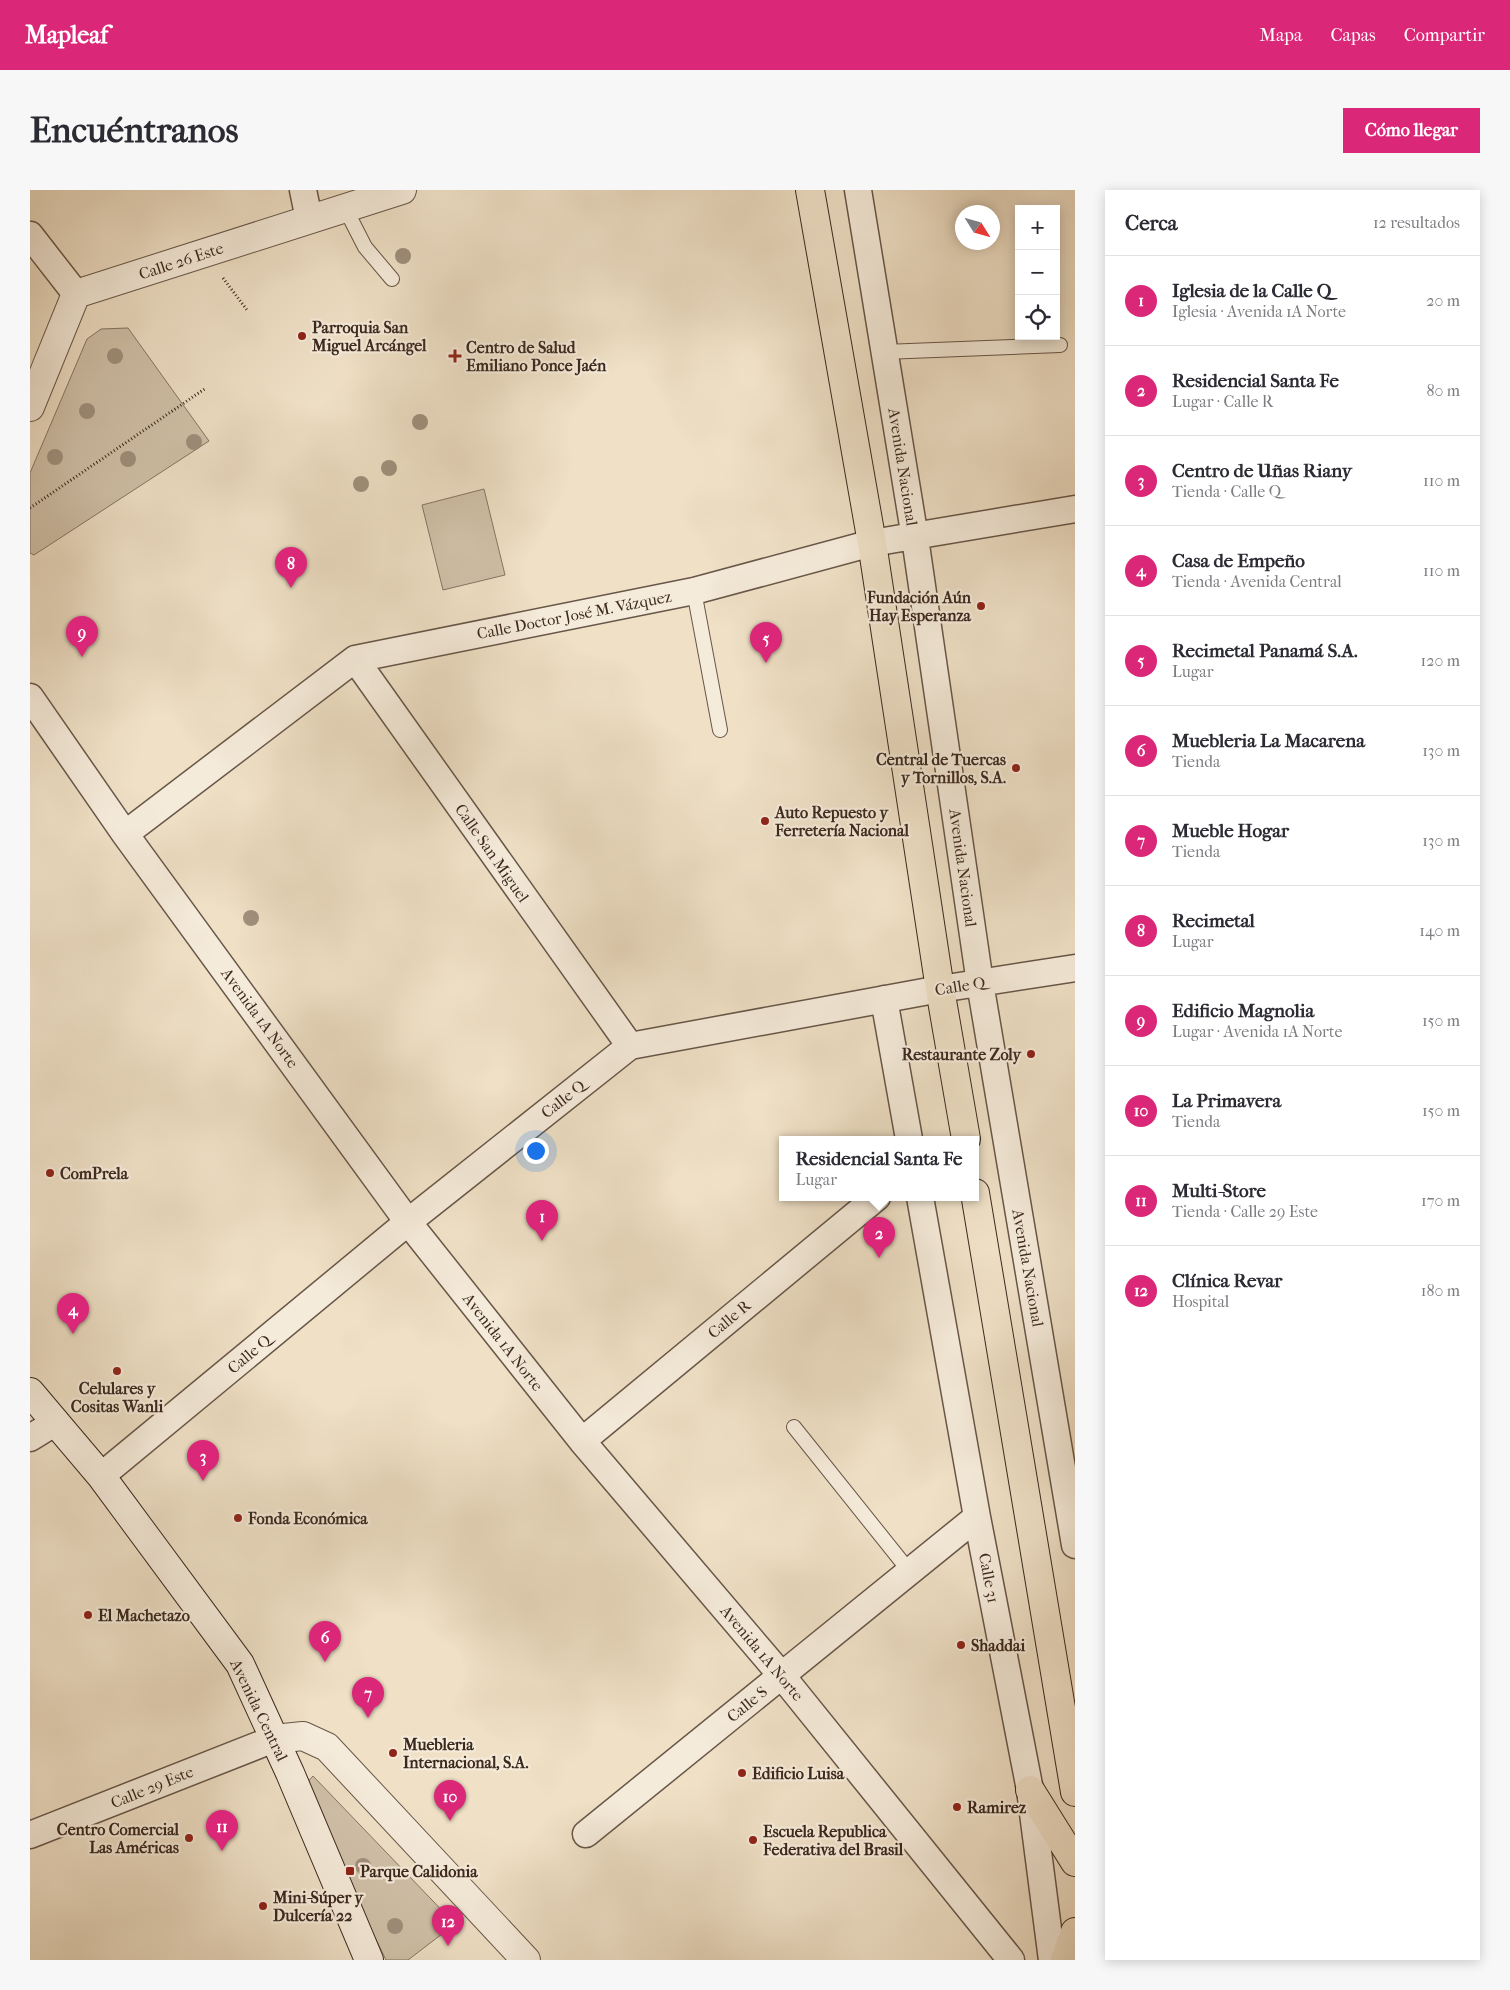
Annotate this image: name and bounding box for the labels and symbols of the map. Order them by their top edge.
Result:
north arrow [955,205,1000,250]
street label: Calle 26 Este [136,238,226,284]
place label: Parroquia San Miguel Arcángel [311,318,427,356]
marker: Parroquia San Miguel Arcángel [296,330,308,342]
place label: Centro de Salud Emiliano Ponce Jaén [466,338,607,376]
marker: Centro de Salud Emiliano Ponce Jaén [448,349,462,363]
street label: Avenida Nacional [884,406,922,528]
pin: 8 [275,547,307,588]
street label: Calle Doctor José M. Vázquez [475,587,673,643]
place label: Fundación Aún Hay Esperanza [866,588,972,626]
marker: Fundación Aún Hay Esperanza [975,600,987,612]
pin: 9 [66,616,98,657]
pin: 5 [750,622,782,663]
place label: Central de Tuercas y Tornillos, S.A. [876,750,1006,788]
marker: Central de Tuercas y Tornillos, S.A. [1010,762,1022,774]
street label: Calle San Miguel [451,800,533,906]
place label: Auto Repuesto y Ferretería Nacional [774,803,909,840]
street label: Avenida Nacional [945,807,981,929]
marker: Auto Repuesto y Ferretería Nacional [759,815,771,827]
street label: Avenida 1A Norte [217,963,303,1072]
street label: Calle Q [934,972,992,999]
place label: Restaurante Zoly [902,1045,1022,1065]
marker: Restaurante Zoly [1025,1048,1037,1060]
street label: Calle Q [537,1072,593,1122]
your location [523,1138,549,1164]
place label: ComPrela [60,1164,129,1183]
marker: ComPrela [44,1167,56,1179]
pin: 1 [526,1200,558,1241]
street label: Avenida Nacional [1008,1207,1048,1329]
pin: 2 [863,1217,895,1258]
street label: Avenida 1A Norte [458,1288,547,1395]
pin: 4 [57,1293,89,1334]
street label: Calle R [704,1295,755,1342]
street label: Calle Q [224,1327,279,1378]
marker: Celulares y Cositas Wanli [111,1365,123,1377]
place label: Celulares y Cositas Wanli [71,1379,163,1416]
pin: 3 [187,1440,219,1481]
place label: Fonda Económica [247,1509,368,1528]
marker: Fonda Económica [232,1512,244,1524]
street label: Calle 31 [975,1551,1003,1605]
street label: Avenida 1A Norte [716,1601,808,1705]
place label: El Machetazo [98,1606,190,1625]
marker: El Machetazo [82,1609,94,1621]
pin: 6 [309,1621,341,1662]
place label: Shaddai [971,1636,1025,1655]
marker: Shaddai [955,1639,967,1651]
street label: Avenida Central [226,1655,292,1765]
pin: 7 [352,1677,384,1718]
street label: Calle S [723,1682,771,1726]
place label: Muebleria Internacional, S.A. [402,1735,528,1772]
marker: Muebleria Internacional, S.A. [387,1747,399,1759]
street label: Calle 29 Este [108,1762,196,1812]
place label: Edificio Luisa [752,1764,845,1783]
marker: Edificio Luisa [736,1767,748,1779]
pin: 10 [434,1780,466,1821]
place label: Ramirez [967,1798,1027,1817]
marker: Ramirez [951,1801,963,1813]
pin: 11 [206,1810,238,1851]
place label: Centro Comercial Las Américas [57,1820,180,1857]
place label: Escuela Republica Federativa del Brasil [762,1822,904,1859]
marker: Centro Comercial Las Américas [183,1832,195,1844]
marker: Escuela Republica Federativa del Brasil [747,1834,759,1846]
place label: Parque Calidonia [360,1862,478,1882]
marker: Parque Calidonia [344,1865,356,1877]
place label: Mini-Súper y Dulcería 22 [272,1888,365,1925]
marker: Mini-Súper y Dulcería 22 [257,1900,269,1912]
pin: 12 [432,1905,464,1946]

